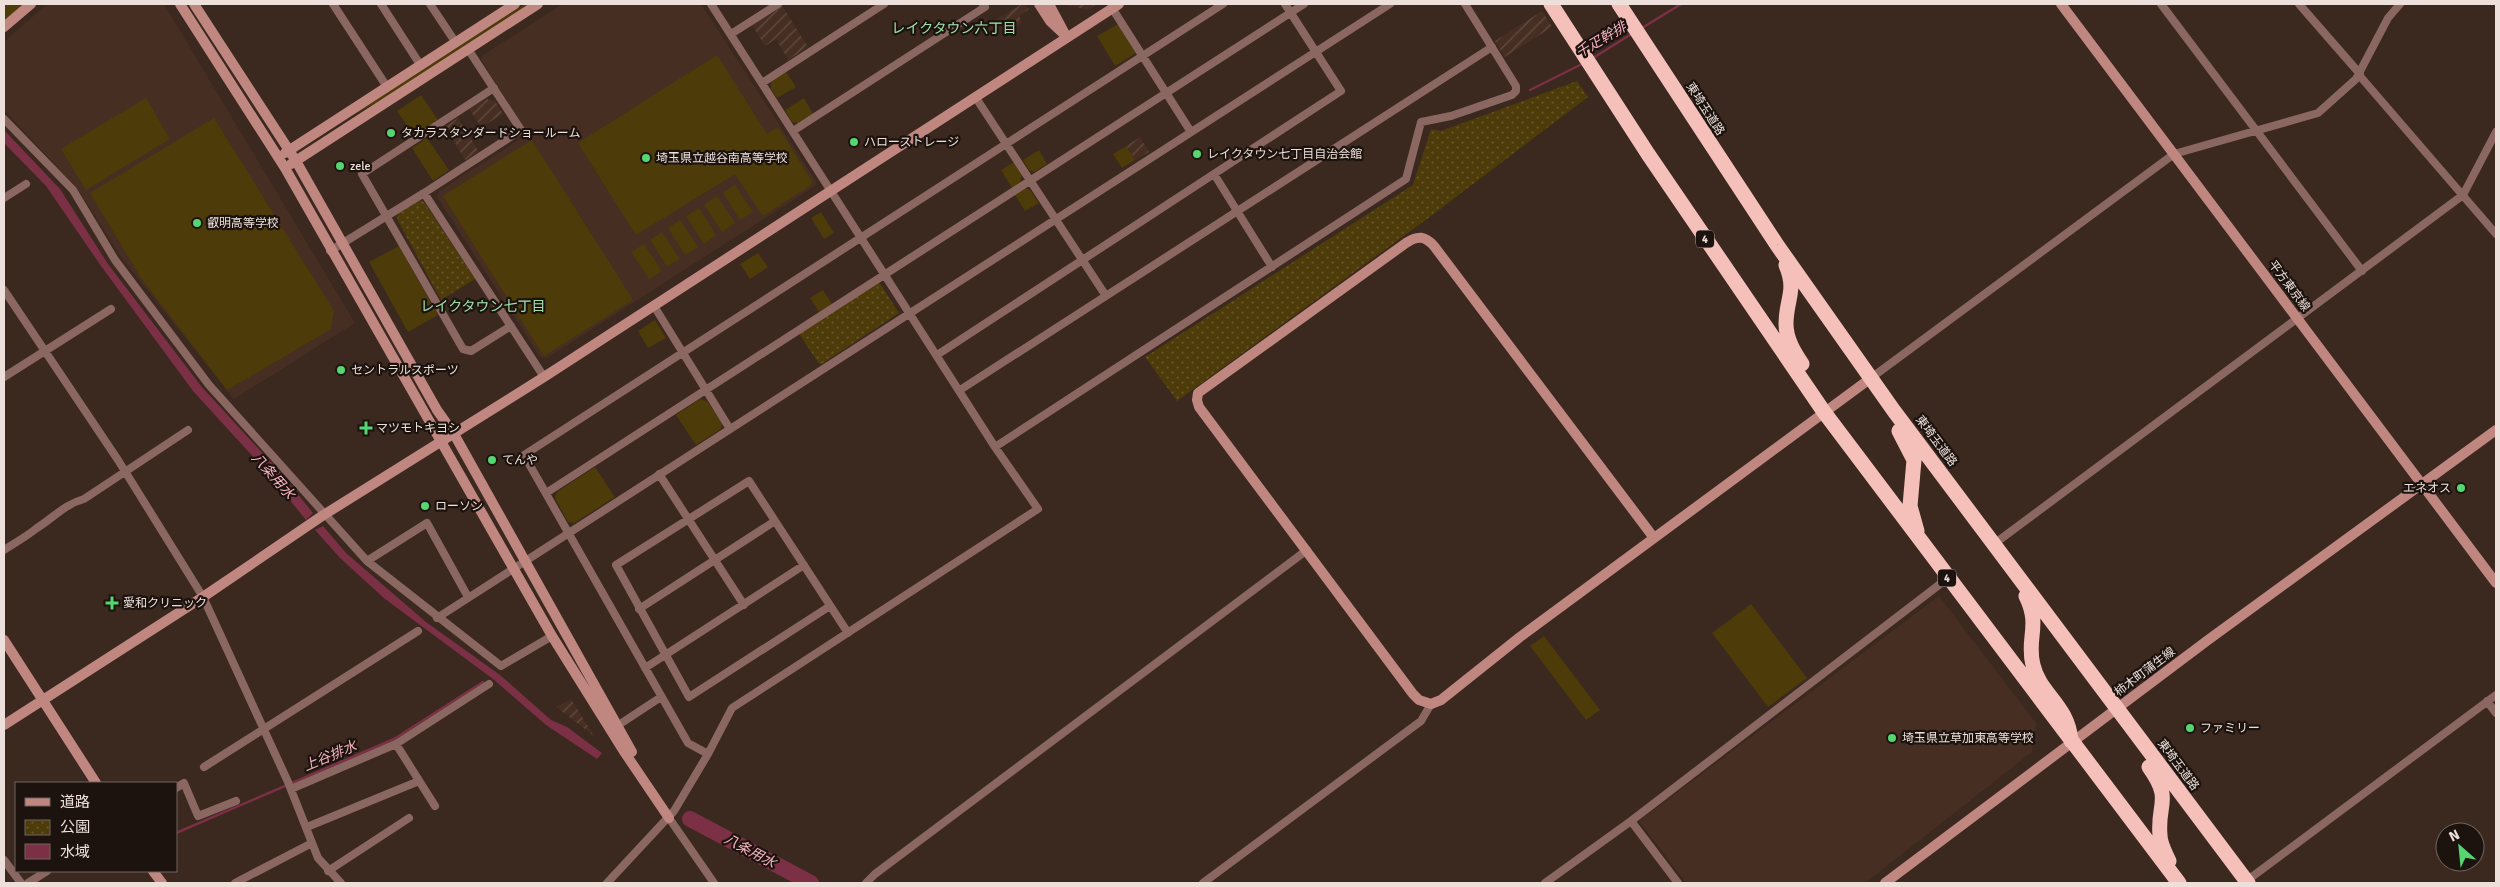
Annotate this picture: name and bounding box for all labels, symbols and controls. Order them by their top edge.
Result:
water label: 千疋幹排 [1573,17,1631,62]
district label: レイクタウン六丁目 [891,20,1017,37]
street label: 東埼玉道路 [1682,80,1728,138]
place label: タカラスタンダードショールーム [401,126,580,141]
marker: タカラスタンダードショールーム [385,127,397,139]
place label: ハローストレージ [864,135,959,150]
marker: ハローストレージ [848,136,860,148]
place label: レイクタウン七丁目自治会館 [1207,147,1362,162]
marker: レイクタウン七丁目自治会館 [1191,148,1203,160]
place label: 埼玉県立越谷南高等学校 [656,151,788,166]
marker: 埼玉県立越谷南高等学校 [640,152,652,164]
place label: zele [350,159,371,174]
marker: zele [334,160,346,172]
place label: 叡明高等学校 [207,216,279,231]
marker: 叡明高等学校 [191,217,203,229]
road number: 4 [1696,230,1714,248]
street label: 平方東京線 [2265,258,2313,314]
district label: レイクタウン七丁目 [420,298,546,315]
place label: セントラルスポーツ [351,363,459,378]
marker: セントラルスポーツ [335,364,347,376]
street label: 東埼玉道路 [1912,413,1960,469]
place label: マツモトキヨシ [376,421,460,436]
marker: マツモトキヨシ [360,422,372,434]
water label: 八条用水 [248,450,299,504]
place label: てんや [502,453,538,468]
marker: てんや [486,454,498,466]
place label: エネオス [2403,481,2451,496]
marker: エネオス [2455,482,2467,494]
place label: ローソン [435,499,483,514]
marker: ローソン [419,500,431,512]
road number: 4 [1938,570,1956,586]
marker: 愛和クリニック [105,596,119,610]
place label: 愛和クリニック [123,596,207,611]
street label: 柿木町蒲生線 [2112,644,2178,700]
place label: ファミリー [2200,721,2260,736]
marker: ファミリー [2184,722,2196,734]
place label: 埼玉県立草加東高等学校 [1902,731,2034,746]
marker: 埼玉県立草加東高等学校 [1886,732,1898,744]
water label: 上谷排水 [301,736,361,775]
street label: 東埼玉道路 [2154,737,2202,793]
legend [15,782,178,872]
text: 道路 [60,793,90,811]
text: 公園 [60,818,90,836]
north arrow [2435,822,2485,872]
text: N [2446,826,2463,846]
water label: 八条用水 [721,830,780,873]
text: 水域 [60,843,90,861]

